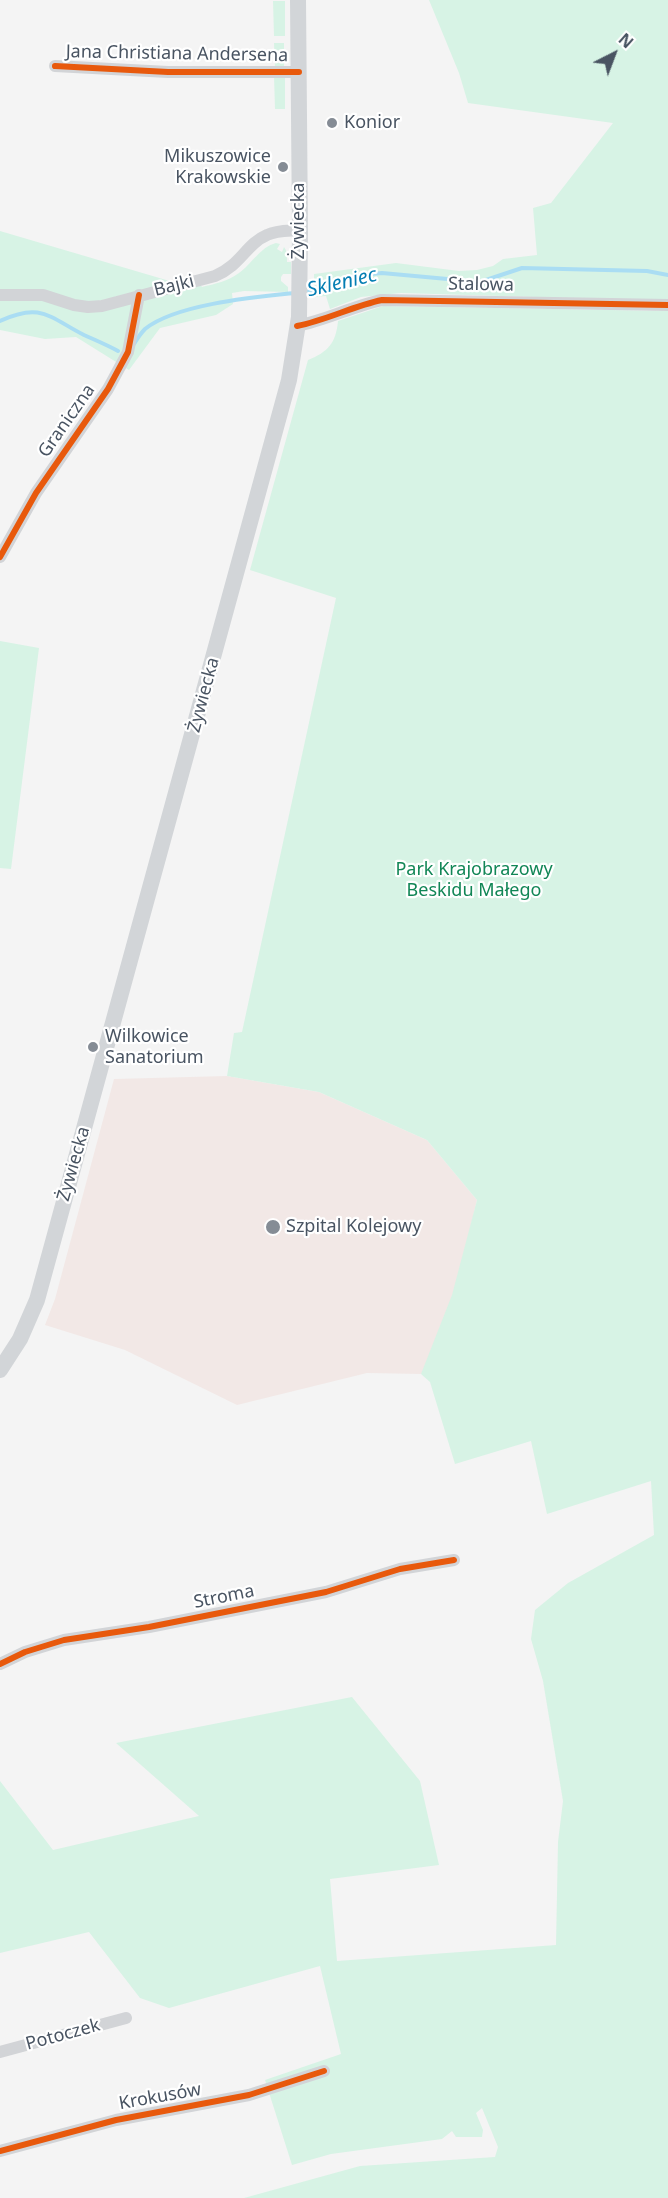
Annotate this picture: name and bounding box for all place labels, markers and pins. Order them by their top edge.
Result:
place label: Konior [344,112,400,134]
marker: Konior [325,116,339,130]
place label: Mikuszowice Krakowskie [164,146,271,188]
marker: Mikuszowice Krakowskie [276,160,290,174]
place label: Wilkowice Sanatorium [105,1026,204,1068]
marker: Wilkowice Sanatorium [86,1040,100,1054]
place label: Szpital Kolejowy [286,1216,421,1238]
marker: Szpital Kolejowy [264,1218,282,1236]

